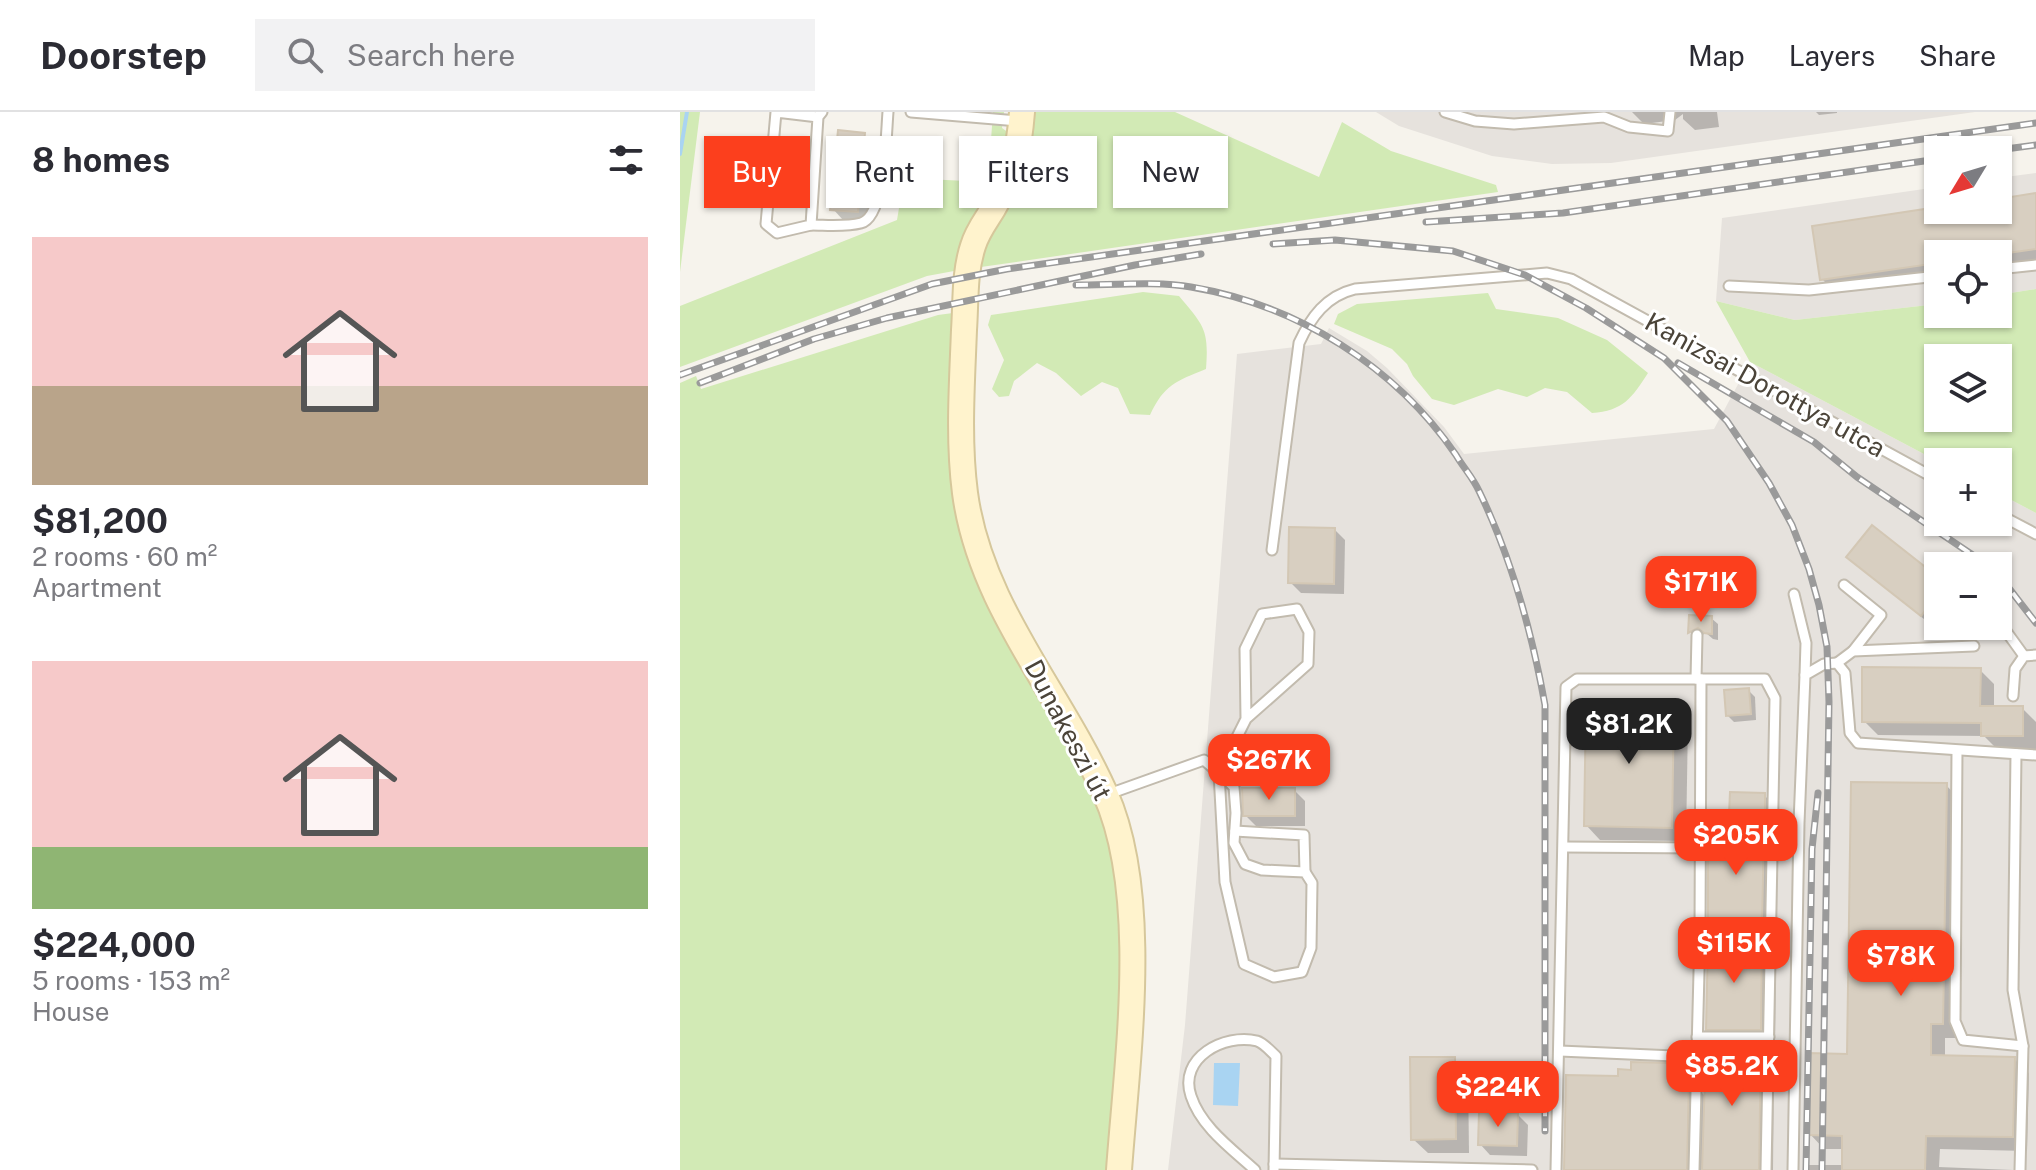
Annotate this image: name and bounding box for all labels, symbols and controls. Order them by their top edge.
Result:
search box [255,19,815,91]
text: Doorstep [40,33,207,78]
icon: search [283,33,327,77]
text: Search here [347,37,515,73]
text: Map [1688,39,1745,72]
text: Layers [1789,39,1875,72]
text: Share [1919,39,1996,72]
chip: Buy [704,136,810,208]
chip: Rent [826,136,943,208]
chip: Filters [959,136,1097,208]
chip: New [1113,136,1228,208]
north arrow [1924,136,2012,224]
map controls [1924,136,2012,640]
icon: filters [604,138,648,182]
text: 8 homes [32,140,170,180]
button: locate [1924,240,2012,328]
icon: home [268,289,412,433]
street label: Kanizsai Dorottya utca [1640,306,1891,463]
button: layers [1924,344,2012,432]
button: + [1924,448,2012,536]
text: $81,200 [32,501,168,541]
text: 2 rooms · 60 m² [32,541,217,572]
button: − [1924,552,2012,640]
pin: $171K [1645,556,1757,624]
text: $171K [1663,566,1739,597]
text: Apartment [32,572,162,603]
street label: Dunakeszi út [1018,654,1118,805]
pin: $81.2K [1564,698,1694,766]
text: $81.2K [1585,708,1673,739]
icon: home [268,713,412,857]
pin: $267K [1213,734,1325,802]
text: $267K [1226,744,1312,775]
pin: $205K [1680,809,1792,877]
text: $205K [1692,819,1780,850]
pin: $115K [1678,917,1790,985]
text: $224,000 [32,925,196,965]
text: $115K [1696,927,1772,958]
pin: $78K [1854,930,1948,998]
text: $78K [1866,940,1936,971]
text: 5 rooms · 153 m² [32,965,230,996]
text: House [32,996,109,1027]
pin: $85.2K [1667,1040,1797,1108]
text: $85.2K [1684,1050,1780,1081]
pin: $224K [1442,1061,1554,1129]
text: $224K [1455,1071,1541,1102]

